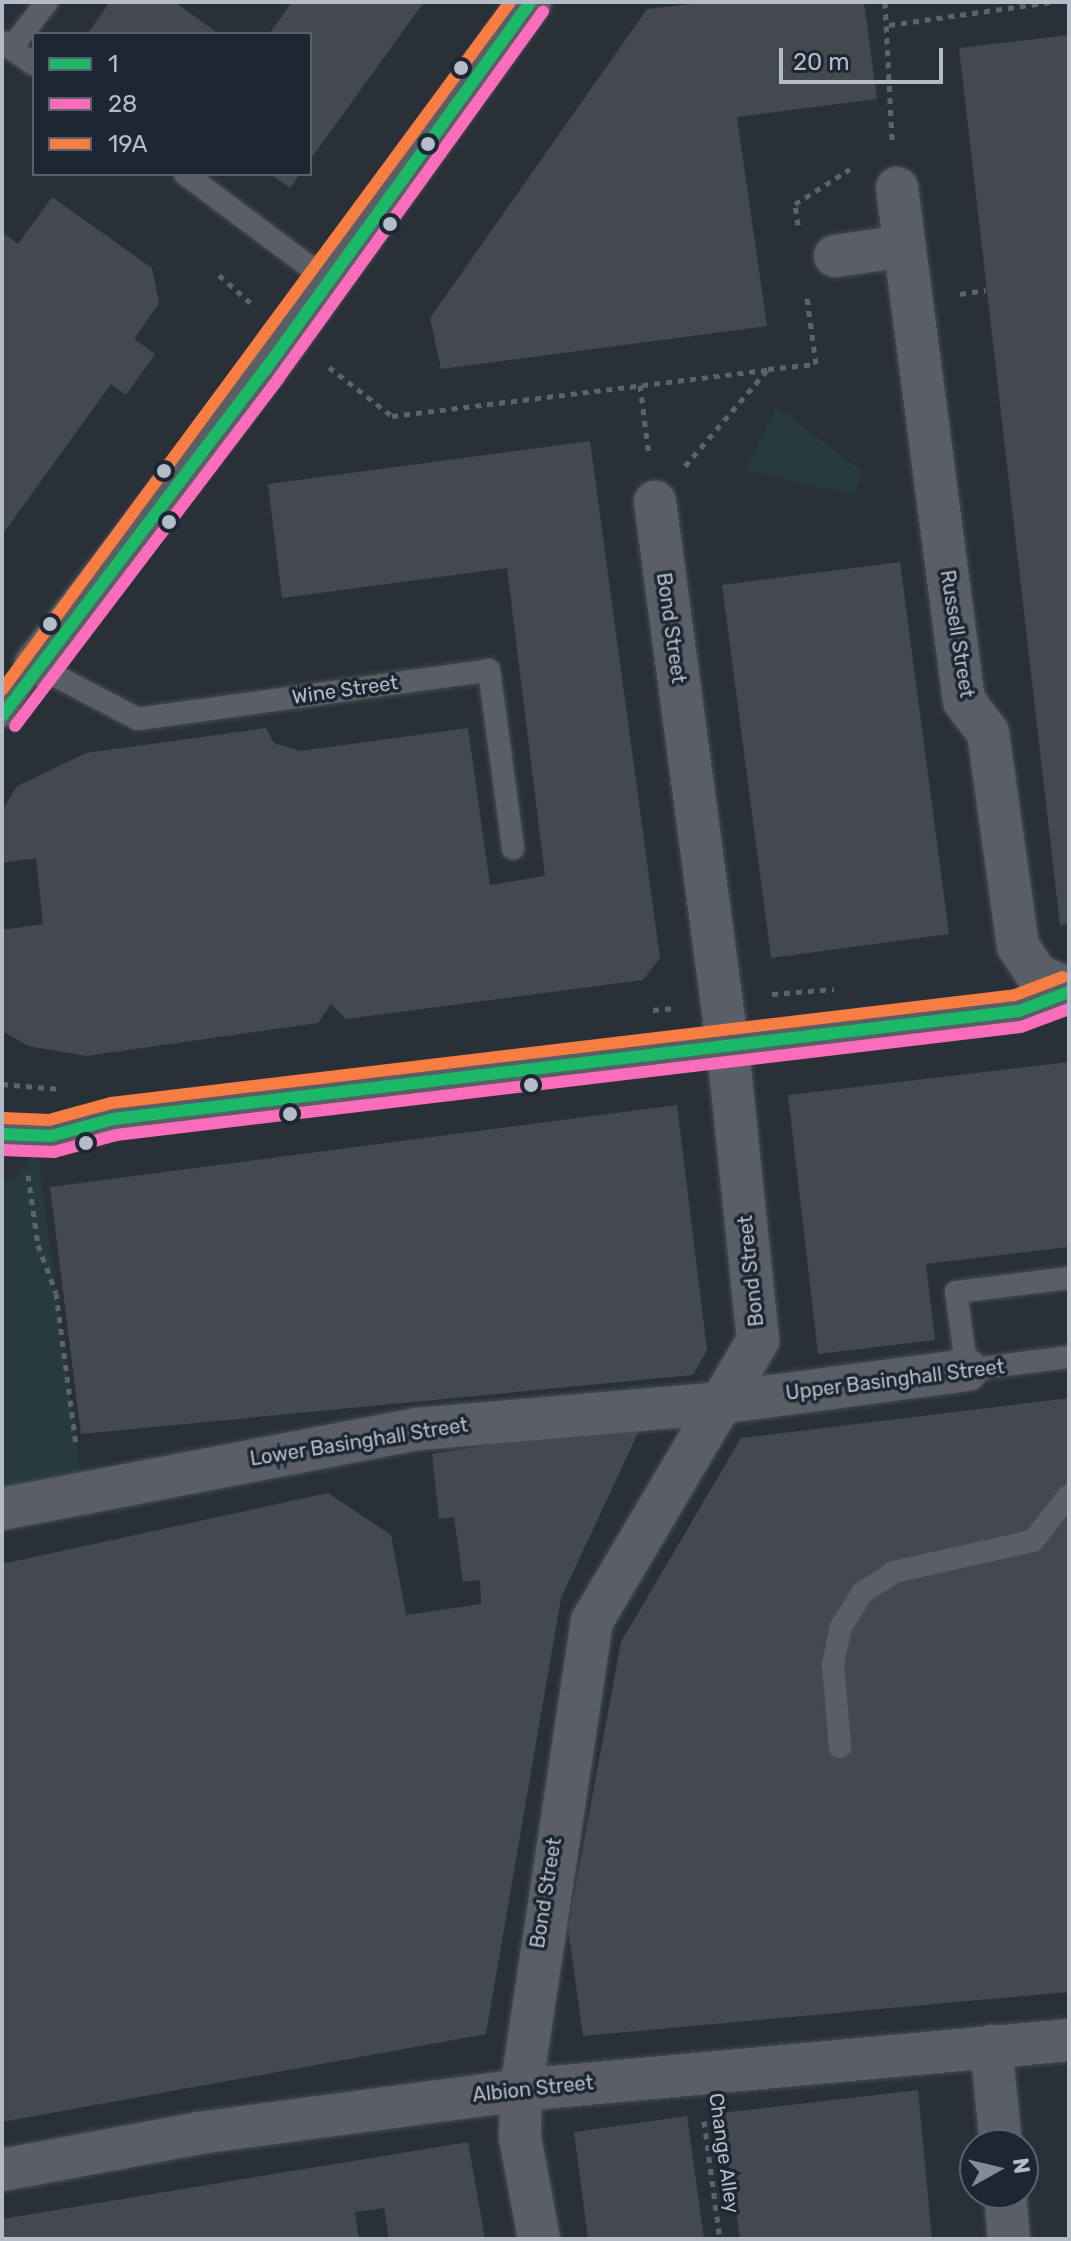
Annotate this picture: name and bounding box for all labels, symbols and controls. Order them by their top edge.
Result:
legend [32,32,312,176]
scale bar [783,32,947,82]
text: 20 m [793,48,850,76]
text: 1 [108,50,118,78]
unlabelled marker [453,60,469,76]
text: 28 [108,90,137,118]
text: 19A [108,130,148,158]
unlabelled marker [420,136,436,152]
unlabelled marker [382,216,398,232]
unlabelled marker [156,463,172,479]
unlabelled marker [161,514,177,530]
street label: Russell Street [935,568,979,700]
street label: Bond Street [651,571,691,685]
unlabelled marker [42,616,58,632]
street label: Wine Street [290,671,400,709]
unlabelled marker [523,1077,539,1093]
unlabelled marker [282,1106,298,1122]
unlabelled marker [78,1135,94,1151]
street label: Bond Street [733,1214,769,1328]
street label: Upper Basinghall Street [784,1355,1006,1405]
street label: Lower Basinghall Street [248,1413,470,1471]
street label: Bond Street [525,1836,567,1950]
street label: Albion Street [471,2071,595,2107]
street label: Change Alley [704,2091,744,2215]
north arrow [959,2129,1039,2209]
text: N [1007,2156,1036,2176]

